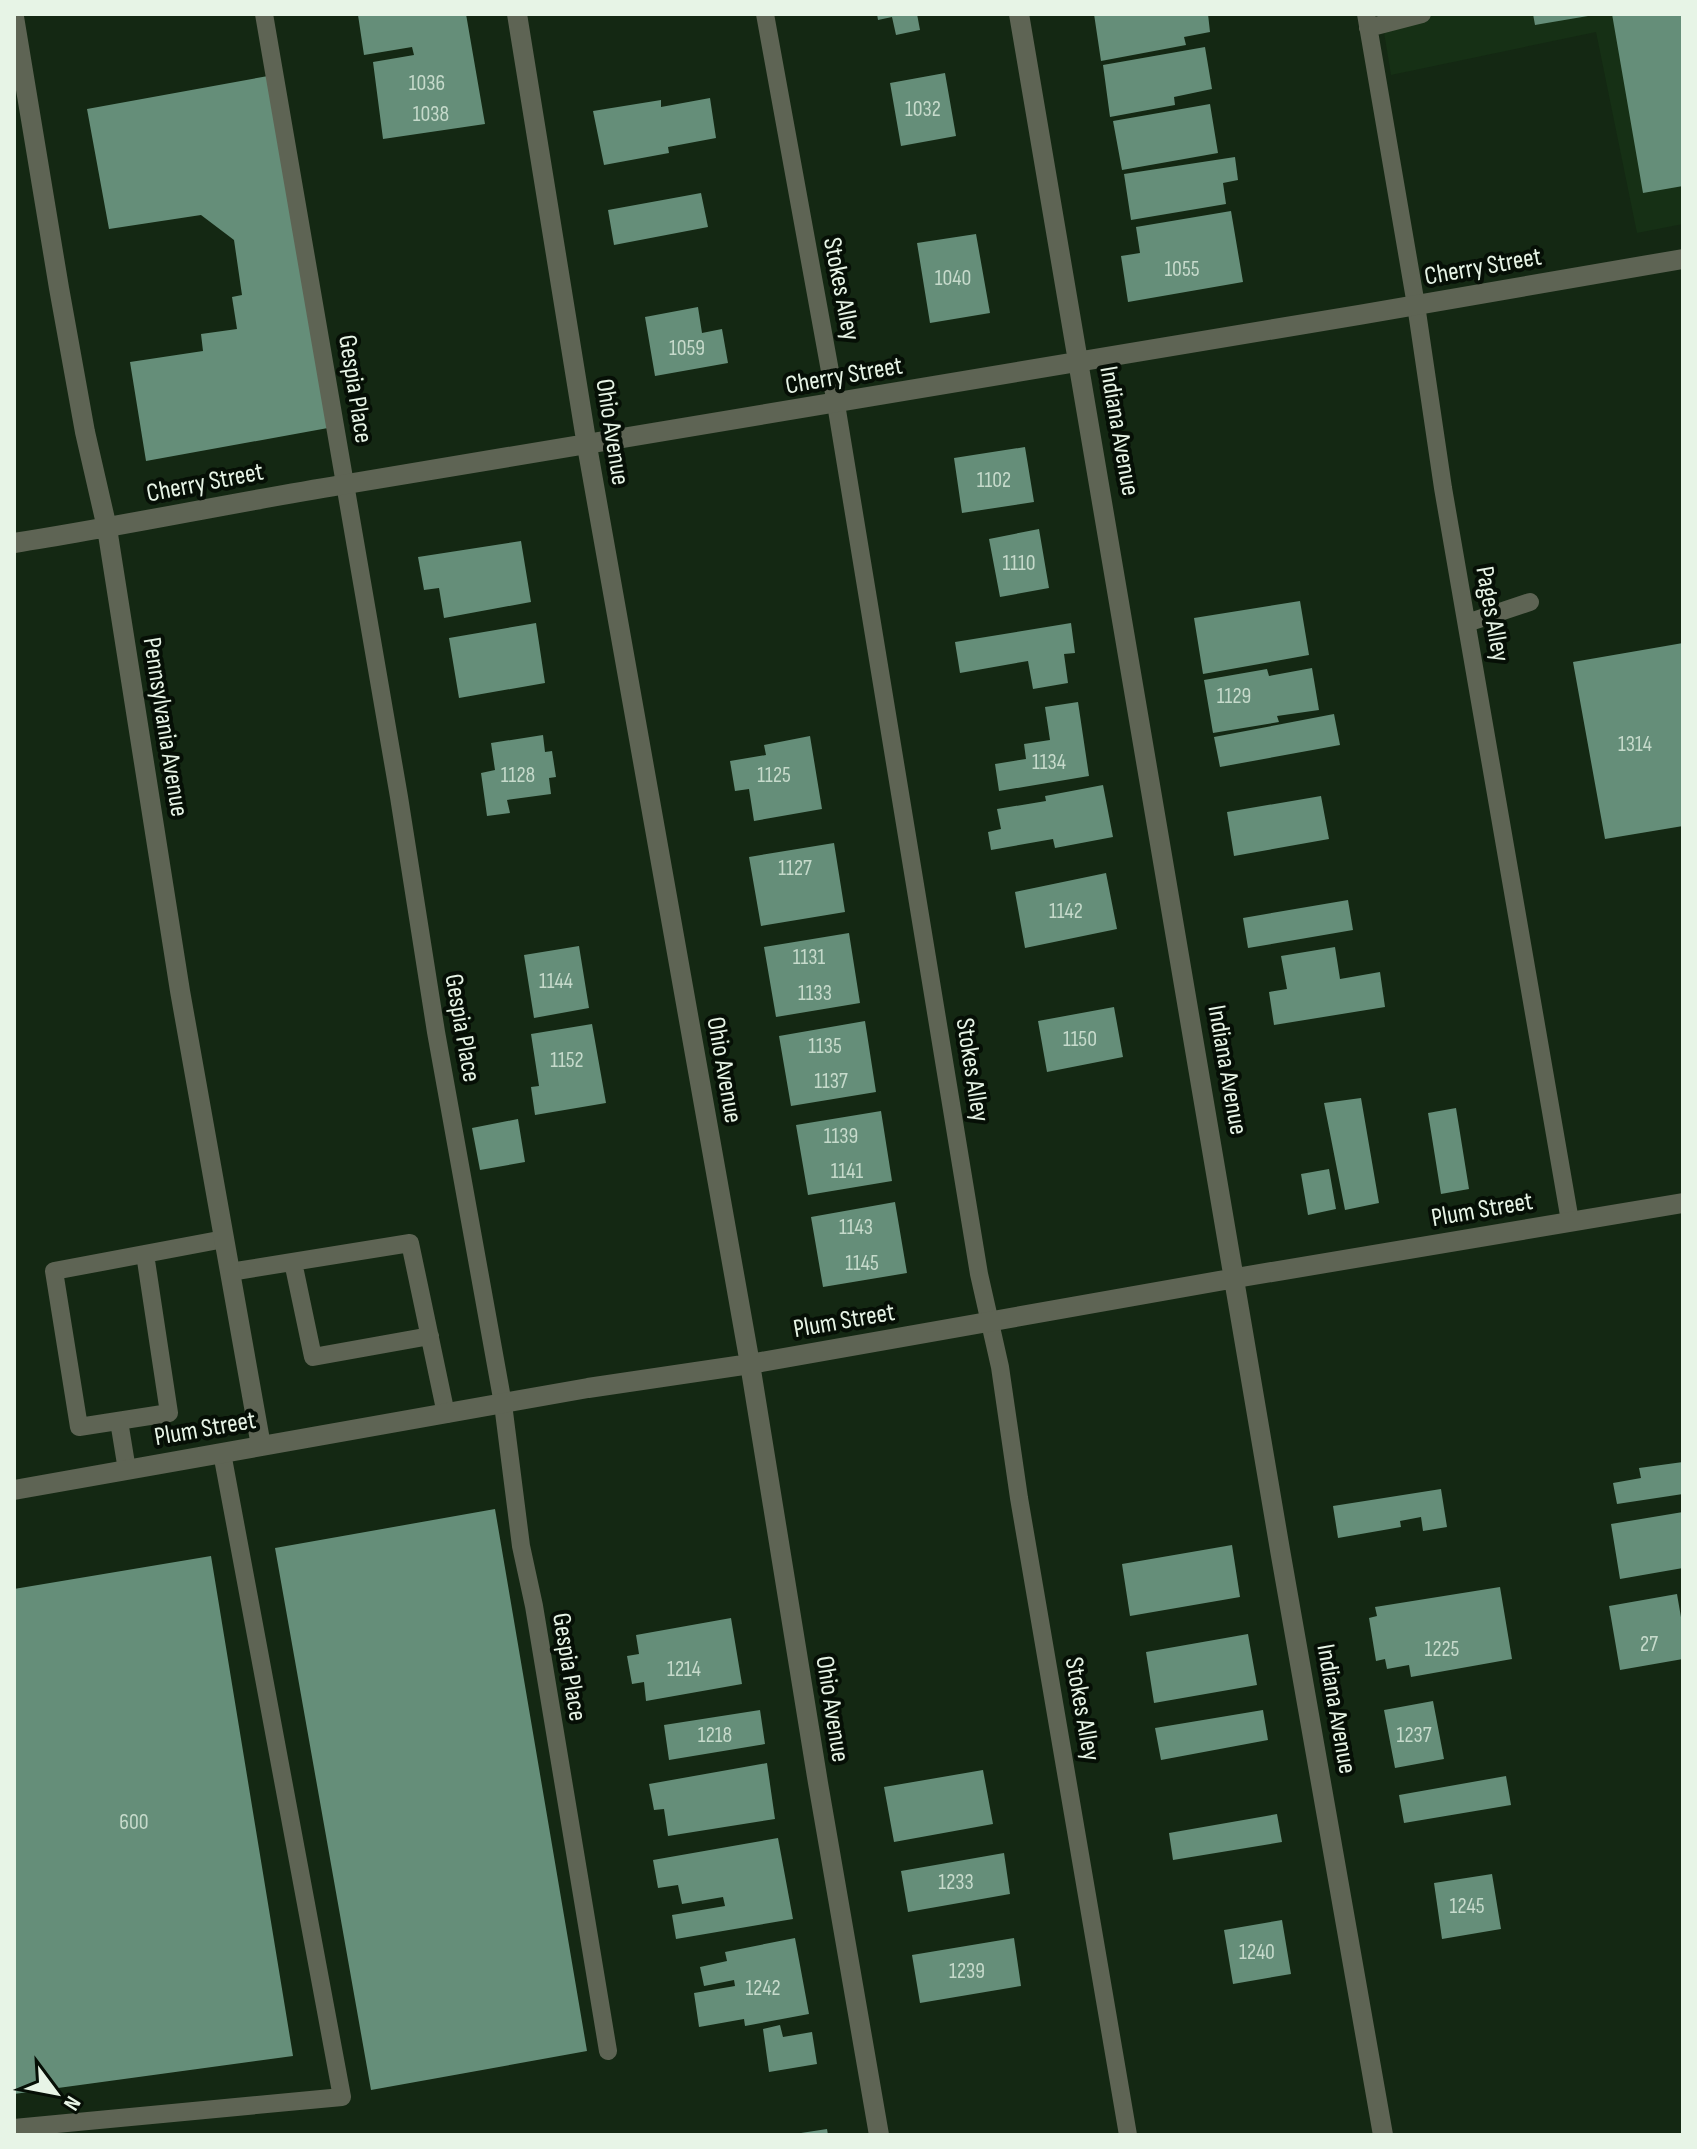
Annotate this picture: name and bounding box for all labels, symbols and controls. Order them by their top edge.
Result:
house number: 1036 [409,70,445,97]
house number: 1032 [905,96,941,123]
house number: 1038 [413,101,449,128]
street label: Stokes Alley [816,235,866,343]
street label: Cherry Street [1422,241,1544,293]
house number: 1055 [1164,256,1200,283]
house number: 1040 [935,265,971,292]
street label: Gespia Place [331,333,379,445]
house number: 1059 [669,335,705,362]
street label: Cherry Street [783,350,905,402]
street label: Indiana Avenue [1092,364,1146,498]
street label: Ohio Avenue [588,377,636,487]
street label: Cherry Street [144,456,266,510]
house number: 1102 [977,467,1011,494]
house number: 1110 [1003,550,1035,577]
street label: Pages Alley [1468,564,1516,664]
street label: Pennsylvania Avenue [136,635,194,819]
house number: 1129 [1217,683,1251,710]
house number: 1314 [1618,731,1652,758]
house number: 1134 [1032,749,1066,776]
house number: 1128 [501,762,535,789]
house number: 1125 [757,762,791,789]
house number: 1127 [778,855,812,882]
house number: 1142 [1049,898,1083,925]
house number: 1131 [793,944,825,971]
house number: 1144 [539,968,573,995]
street label: Gespia Place [437,972,487,1084]
house number: 1133 [798,980,832,1007]
street label: Indiana Avenue [1200,1003,1254,1137]
street label: Ohio Avenue [699,1014,749,1126]
street label: Stokes Alley [949,1016,995,1124]
house number: 1150 [1063,1026,1097,1053]
house number: 1135 [808,1033,842,1060]
house number: 1152 [550,1047,584,1074]
house number: 1137 [814,1068,848,1095]
house number: 1139 [824,1123,858,1150]
house number: 1141 [831,1158,863,1185]
street label: Plum Street [1429,1186,1535,1234]
house number: 1143 [839,1214,873,1241]
house number: 1145 [845,1250,879,1277]
street label: Plum Street [791,1297,897,1345]
street label: Plum Street [152,1405,258,1453]
street label: Gespia Place [545,1611,593,1723]
house number: 27 [1640,1631,1658,1658]
house number: 1225 [1425,1636,1460,1663]
street label: Indiana Avenue [1309,1642,1363,1776]
street label: Ohio Avenue [808,1654,856,1764]
street label: Stokes Alley [1058,1655,1106,1763]
house number: 1214 [667,1656,701,1683]
house number: 1218 [698,1722,732,1749]
house number: 1237 [1396,1722,1432,1749]
house number: 600 [119,1809,149,1836]
house number: 1233 [938,1869,974,1896]
house number: 1245 [1450,1893,1485,1920]
house number: 1240 [1239,1939,1275,1966]
house number: 1239 [949,1958,985,1985]
house number: 1242 [745,1975,781,2002]
north arrow [16,2053,96,2133]
text: N [57,2091,86,2115]

